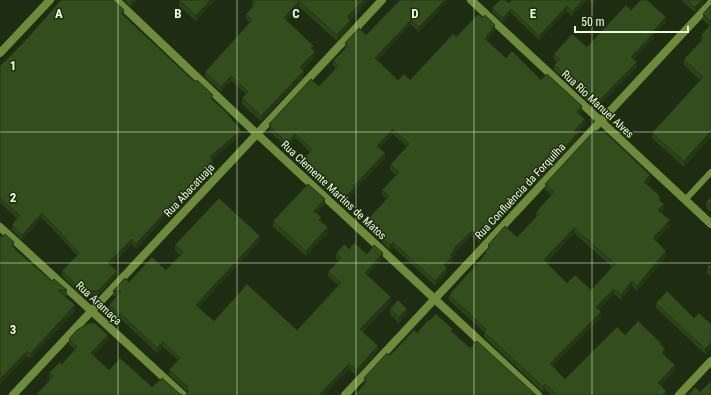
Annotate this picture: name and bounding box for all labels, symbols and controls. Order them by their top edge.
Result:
text: A [55,6,63,21]
text: B [174,6,182,21]
text: C [292,6,300,21]
text: D [411,6,419,21]
text: E [530,6,537,21]
scale bar [575,8,688,34]
text: 50 m [581,15,605,29]
text: 1 [10,58,16,73]
street label: Rua Rio Manuel Alves [559,68,636,141]
street label: Rua Clemente Martins de Matos [278,138,389,242]
street label: Rua Confluência da Forquilha [472,141,568,242]
street label: Rua Abacatuaja [161,161,217,220]
text: 2 [10,190,17,205]
street label: Rua Aramaça [73,279,124,328]
text: 3 [10,322,16,337]

